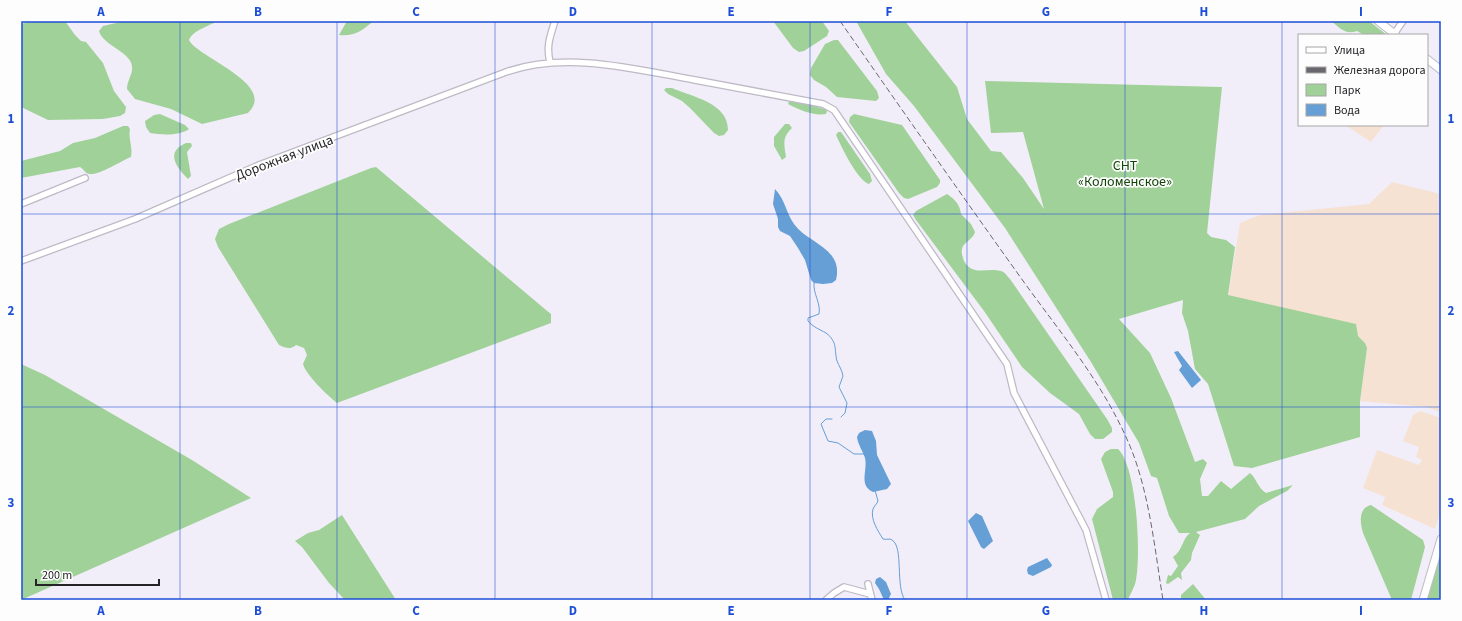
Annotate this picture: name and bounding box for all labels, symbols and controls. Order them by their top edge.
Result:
text: A [96,3,105,21]
text: B [254,3,262,21]
text: C [412,3,420,21]
text: D [569,3,577,21]
text: E [727,3,735,21]
text: F [886,3,893,21]
text: G [1042,3,1050,21]
text: H [1200,3,1208,21]
text: I [1359,3,1363,21]
legend [1298,34,1428,126]
text: Улица [1334,42,1365,59]
text: Железная дорога [1334,62,1426,79]
text: Парк [1334,82,1360,99]
text: Вода [1334,102,1360,119]
text: 1 [8,110,15,128]
text: 1 [1448,110,1455,128]
street label: Дорожная улица [233,130,336,186]
park label: СНТ «Коломенское» [1078,156,1172,192]
text: 2 [8,302,15,320]
text: 2 [1448,302,1455,320]
text: 3 [8,494,15,512]
text: 3 [1448,494,1455,512]
scale bar [36,561,159,587]
text: 200 m [42,567,72,584]
text: A [96,602,105,620]
text: B [254,602,262,620]
text: C [412,602,420,620]
text: D [569,602,577,620]
text: E [727,602,735,620]
text: F [886,602,893,620]
text: G [1042,602,1050,620]
text: H [1200,602,1208,620]
text: I [1359,602,1363,620]

